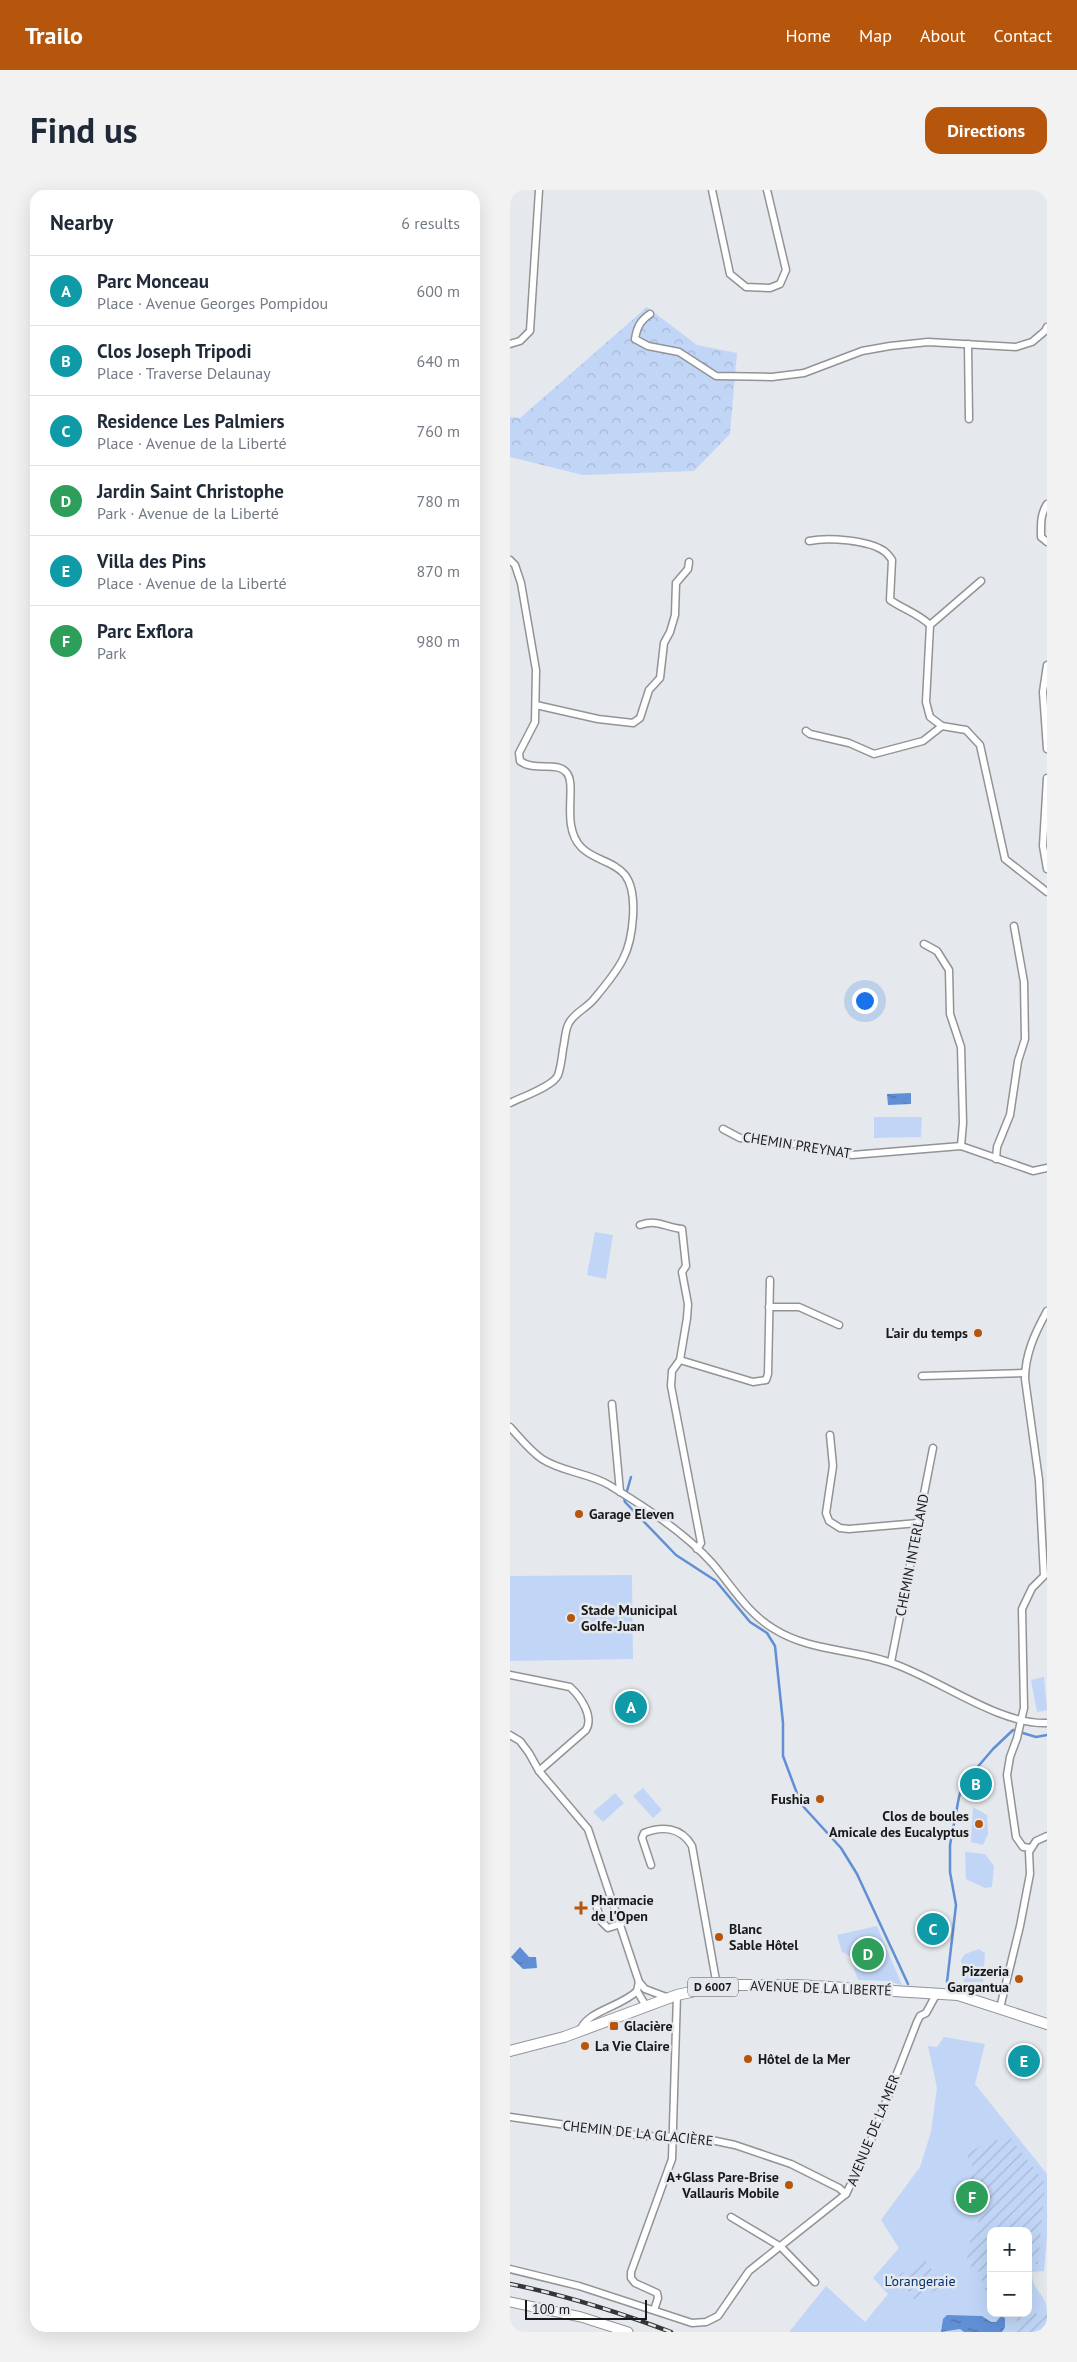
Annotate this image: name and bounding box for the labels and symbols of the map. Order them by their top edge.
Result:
your location [852,988,878,1014]
street label: CHEMIN PREYNAT [742,1128,853,1162]
place label: L'air du temps [886,1324,968,1342]
marker: L'air du temps [972,1327,984,1339]
street label: CHEMIN INTERLAND [891,1492,933,1618]
place label: Garage Eleven [589,1505,674,1523]
marker: Garage Eleven [573,1508,585,1520]
place label: Stade Municipal Golfe-Juan [581,1601,678,1635]
marker: Stade Municipal Golfe-Juan [565,1612,577,1624]
pin: A [615,1688,647,1726]
pin: B [960,1765,992,1803]
place label: Fushia [771,1790,810,1808]
marker: Fushia [814,1793,826,1805]
place label: Clos de boules Amicale des Eucalyptus [829,1807,969,1841]
marker: Clos de boules Amicale des Eucalyptus [973,1818,985,1830]
place label: Pharmacie de l'Open [591,1891,654,1925]
marker: Pharmacie de l'Open [575,1902,587,1914]
pin: C [917,1910,949,1948]
place label: Blanc Sable Hôtel [729,1920,799,1954]
marker: Blanc Sable Hôtel [713,1931,725,1943]
pin: D [852,1935,884,1973]
place label: Pizzeria Gargantua [947,1962,1009,1996]
marker: Pizzeria Gargantua [1013,1973,1025,1985]
street label: AVENUE DE LA LIBERTÉ [750,1977,892,1999]
road number: D 6007 [688,1978,738,1996]
place label: Glacière [624,2017,673,2035]
marker: Glacière [608,2020,620,2032]
place label: La Vie Claire [595,2037,670,2055]
marker: La Vie Claire [579,2040,591,2052]
pin: E [1008,2042,1040,2080]
place label: Hôtel de la Mer [758,2050,850,2068]
marker: Hôtel de la Mer [742,2053,754,2065]
street label: AVENUE DE LA MER [842,2072,904,2188]
street label: CHEMIN DE LA GLACIÈRE [562,2116,714,2150]
place label: A+Glass Pare-Brise Vallauris Mobile [667,2168,779,2202]
pin: F [956,2178,988,2216]
marker: A+Glass Pare-Brise Vallauris Mobile [783,2179,795,2191]
park label: L'orangeraie [884,2272,956,2290]
scale bar [525,2297,648,2320]

